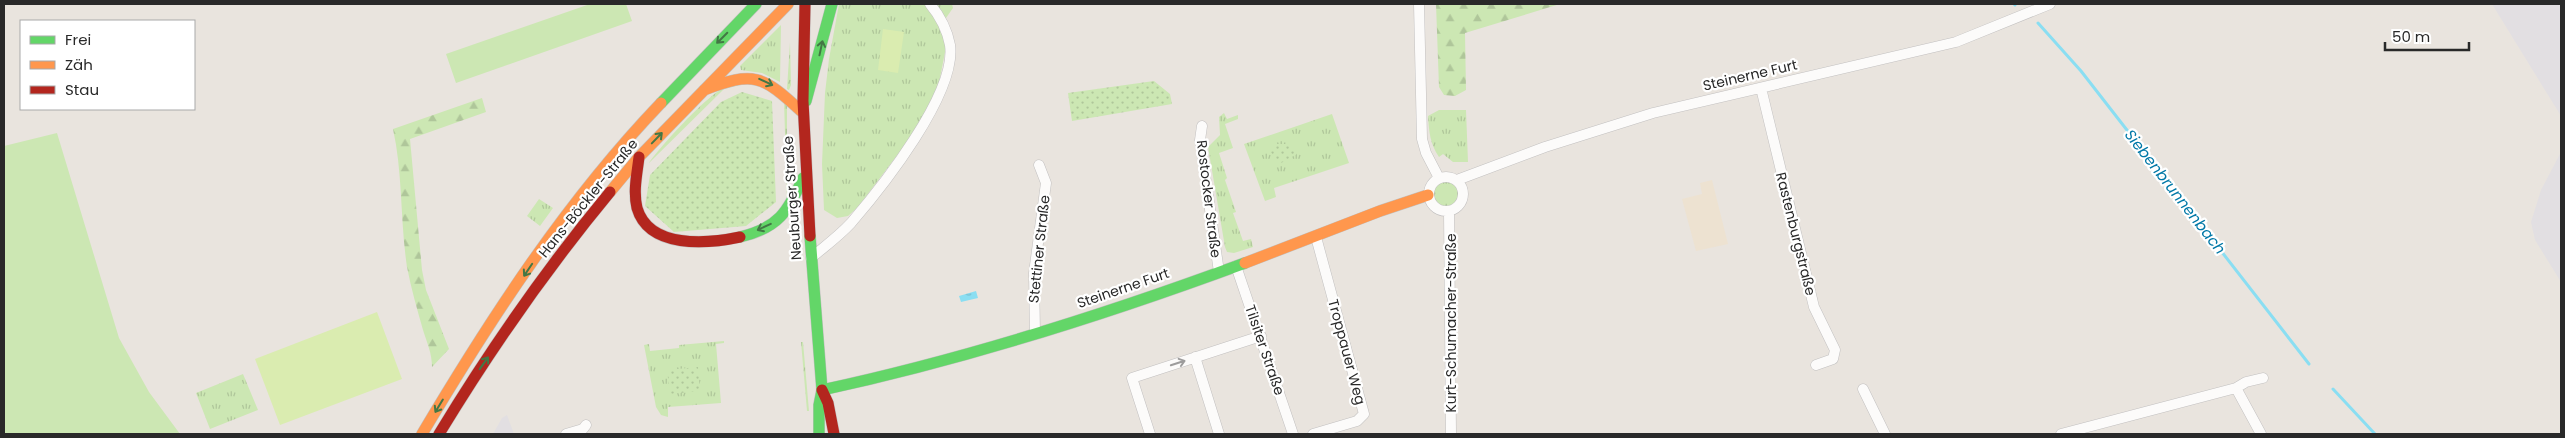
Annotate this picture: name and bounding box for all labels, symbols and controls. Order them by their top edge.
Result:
legend [20,20,195,110]
scale bar [2385,20,2469,52]
text: 50 m [2392,26,2430,47]
text: Frei [65,29,91,50]
one-way arrow [716,32,728,45]
one-way arrow [817,40,826,56]
text: Zäh [65,54,93,75]
street label: Steinerne Furt [1701,54,1799,96]
one-way arrow [758,78,773,88]
text: Stau [65,79,99,100]
water label: Siebenbrunnenbach [2120,125,2231,259]
one-way arrow [651,132,663,144]
street label: Hans-Böckler-Straße [534,134,642,262]
street label: Neuburger Straße [778,135,806,261]
street label: Rostocker Straße [1192,139,1226,259]
street label: Rastenburgstraße [1771,170,1821,298]
street label: Stettiner Straße [1023,194,1055,304]
one-way arrow [757,223,772,233]
street label: Kurt-Schumacher-Straße [1441,233,1461,413]
one-way arrow [523,263,533,277]
street label: Steinerne Furt [1074,263,1172,313]
street label: Troppauer Weg [1323,297,1371,407]
street label: Tilsiter Straße [1240,302,1290,398]
one-way arrow [479,357,489,371]
one-way arrow [1170,358,1185,367]
one-way arrow [434,398,444,412]

